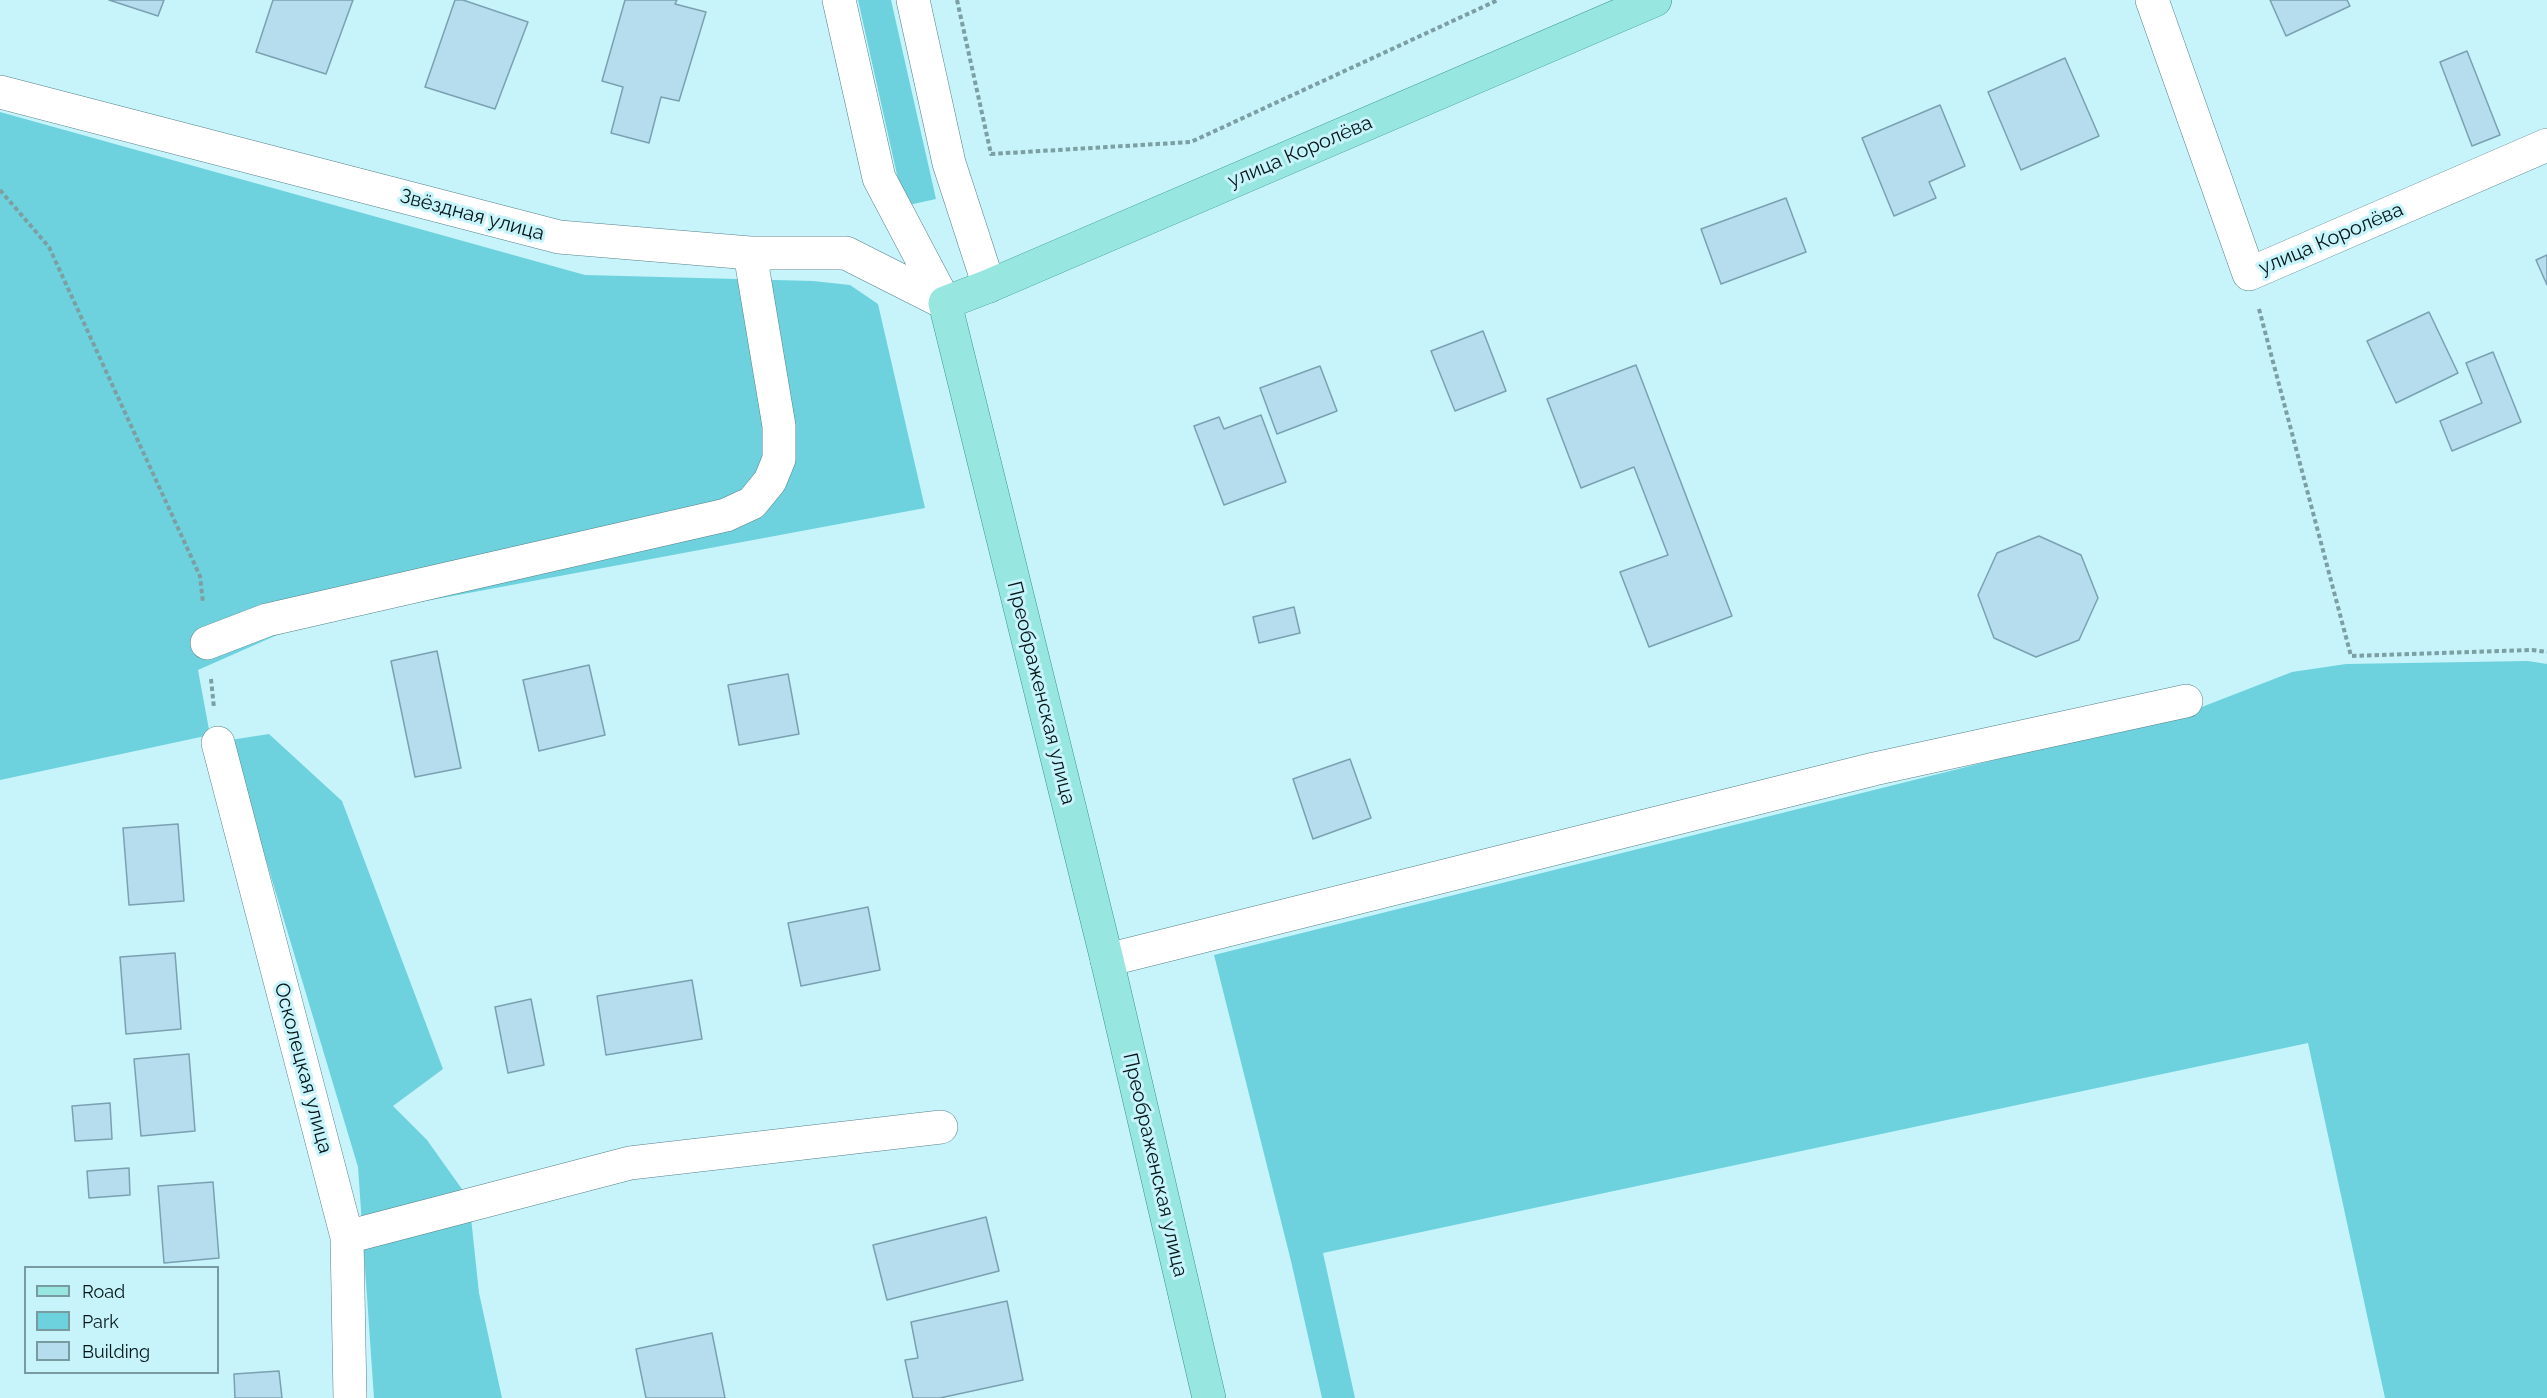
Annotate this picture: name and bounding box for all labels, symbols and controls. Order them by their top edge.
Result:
street label: улица Королёва [1224,111,1376,193]
street label: Звёздная улица [397,184,547,246]
street label: улица Королёва [2255,198,2407,280]
street label: Преображенская улица [1002,579,1080,807]
street label: Осколецкая улица [269,980,337,1156]
street label: Преображенская улица [1118,1051,1192,1279]
legend [24,1266,219,1374]
text: Road [82,1281,125,1302]
text: Park [82,1311,119,1332]
text: Building [82,1341,150,1362]

